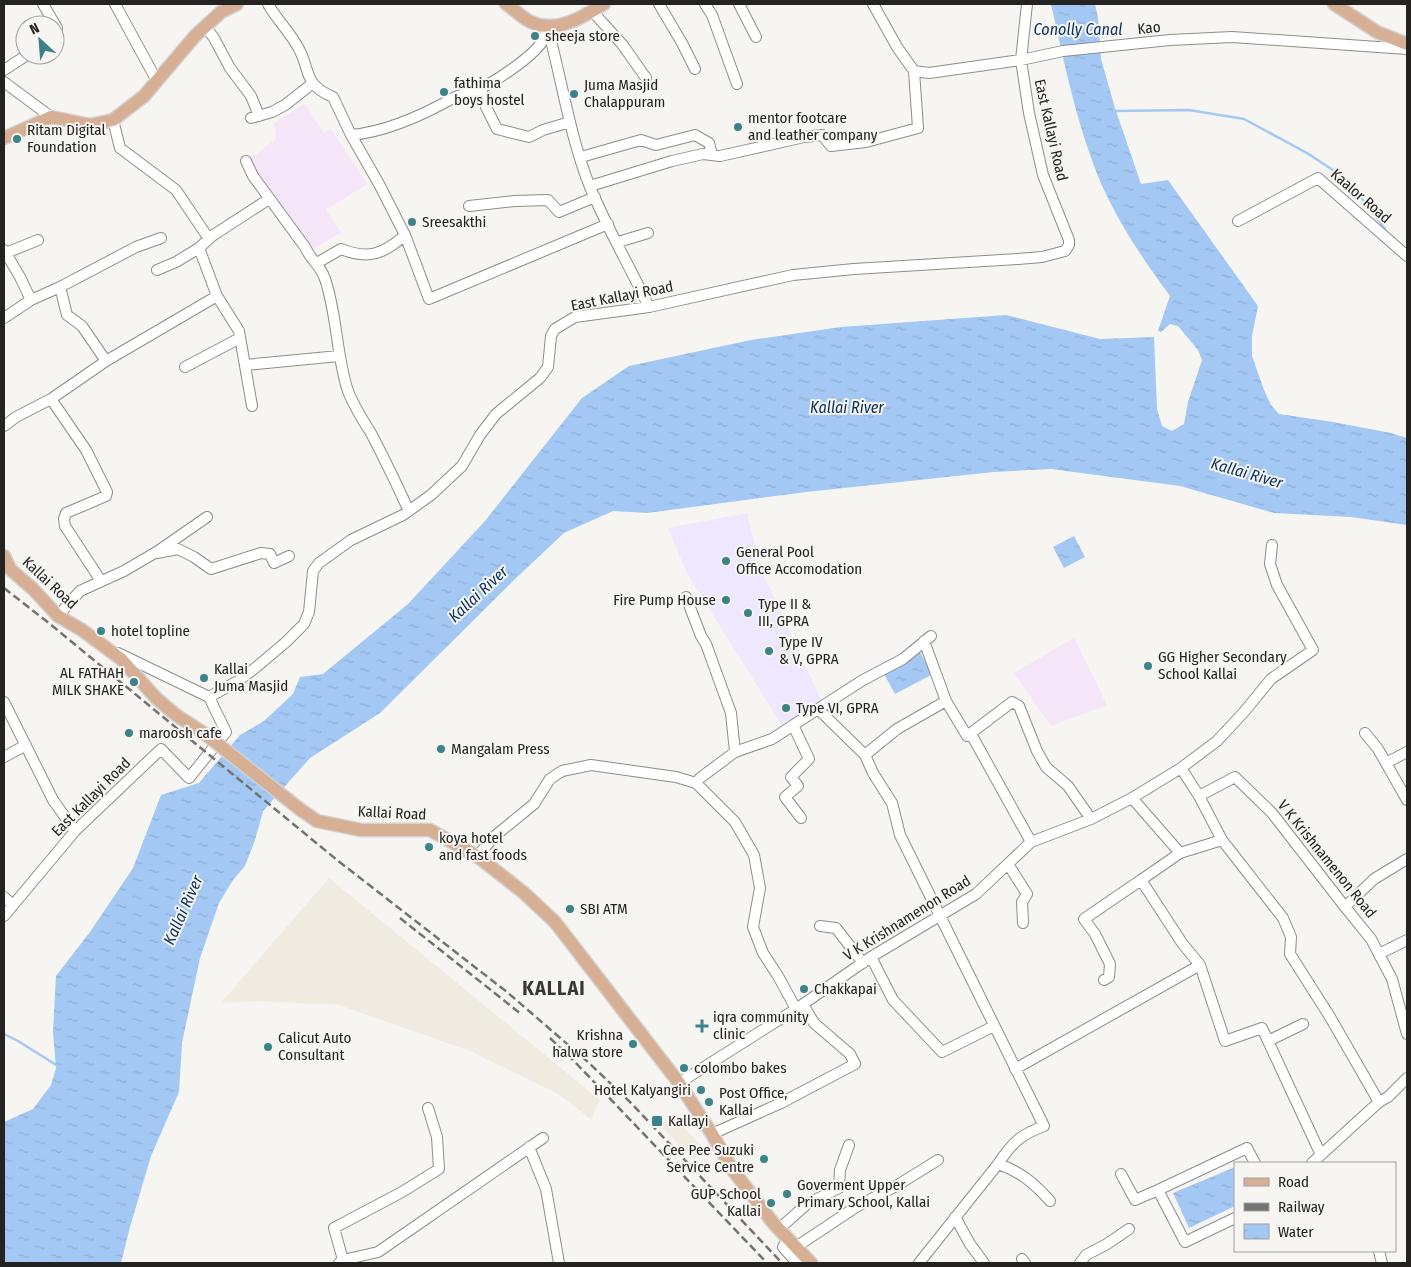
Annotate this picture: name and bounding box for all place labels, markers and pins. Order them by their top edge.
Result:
place label: sheeja store [545,27,620,45]
marker: sheeja store [529,30,541,42]
place label: fathima boys hostel [454,74,525,109]
place label: Juma Masjid Chalappuram [584,76,665,111]
marker: fathima boys hostel [438,86,450,98]
marker: Juma Masjid Chalappuram [568,88,580,100]
place label: mentor footcare and leather company [748,109,878,144]
place label: Ritam Digital Foundation [27,121,105,156]
marker: mentor footcare and leather company [732,121,744,133]
marker: Ritam Digital Foundation [11,133,23,145]
place label: Sreesakthi [422,213,486,231]
marker: Sreesakthi [406,216,418,228]
place label: General Pool Office Accomodation [736,543,862,578]
marker: General Pool Office Accomodation [720,555,732,567]
place label: Fire Pump House [613,591,716,609]
marker: Fire Pump House [720,594,732,606]
place label: Type II & III, GPRA [758,595,811,630]
marker: Type II & III, GPRA [742,607,754,619]
place label: hotel topline [111,622,190,640]
marker: hotel topline [95,625,107,637]
place label: Type IV & V, GPRA [779,633,839,668]
marker: Type IV & V, GPRA [763,645,775,657]
place label: GG Higher Secondary School Kallai [1158,648,1287,683]
place label: Kallai Juma Masjid [214,660,288,695]
marker: GG Higher Secondary School Kallai [1142,660,1154,672]
place label: AL FATHAH MILK SHAKE [52,664,124,699]
marker: Kallai Juma Masjid [198,672,210,684]
marker: AL FATHAH MILK SHAKE [128,676,140,688]
place label: Type VI, GPRA [796,699,879,717]
marker: Type VI, GPRA [780,702,792,714]
place label: maroosh cafe [139,724,222,742]
marker: maroosh cafe [123,727,135,739]
place label: Mangalam Press [451,740,550,758]
marker: Mangalam Press [435,743,447,755]
place label: koya hotel and fast foods [439,829,527,864]
marker: koya hotel and fast foods [423,841,435,853]
place label: SBI ATM [580,900,628,918]
marker: SBI ATM [564,903,576,915]
place label: Chakkapai [814,980,877,998]
marker: Chakkapai [798,983,810,995]
place label: iqra community clinic [713,1008,809,1043]
marker: iqra community clinic [695,1019,709,1033]
place label: Krishna halwa store [552,1026,623,1061]
place label: Calicut Auto Consultant [278,1029,351,1064]
marker: Krishna halwa store [627,1038,639,1050]
marker: Calicut Auto Consultant [262,1041,274,1053]
place label: colombo bakes [694,1059,787,1077]
marker: colombo bakes [678,1062,690,1074]
place label: Hotel Kalyangiri [594,1081,691,1099]
marker: Hotel Kalyangiri [695,1084,707,1096]
place label: Post Office, Kallai [719,1084,788,1119]
marker: Post Office, Kallai [703,1096,715,1108]
place label: Kallayi [668,1112,708,1130]
marker: Kallayi [650,1114,664,1128]
place label: Cee Pee Suzuki Service Centre [663,1141,754,1176]
marker: Cee Pee Suzuki Service Centre [758,1153,770,1165]
place label: Goverment Upper Primary School, Kallai [797,1176,930,1211]
place label: GUP School Kallai [691,1185,761,1220]
marker: Goverment Upper Primary School, Kallai [781,1188,793,1200]
marker: GUP School Kallai [765,1197,777,1209]

